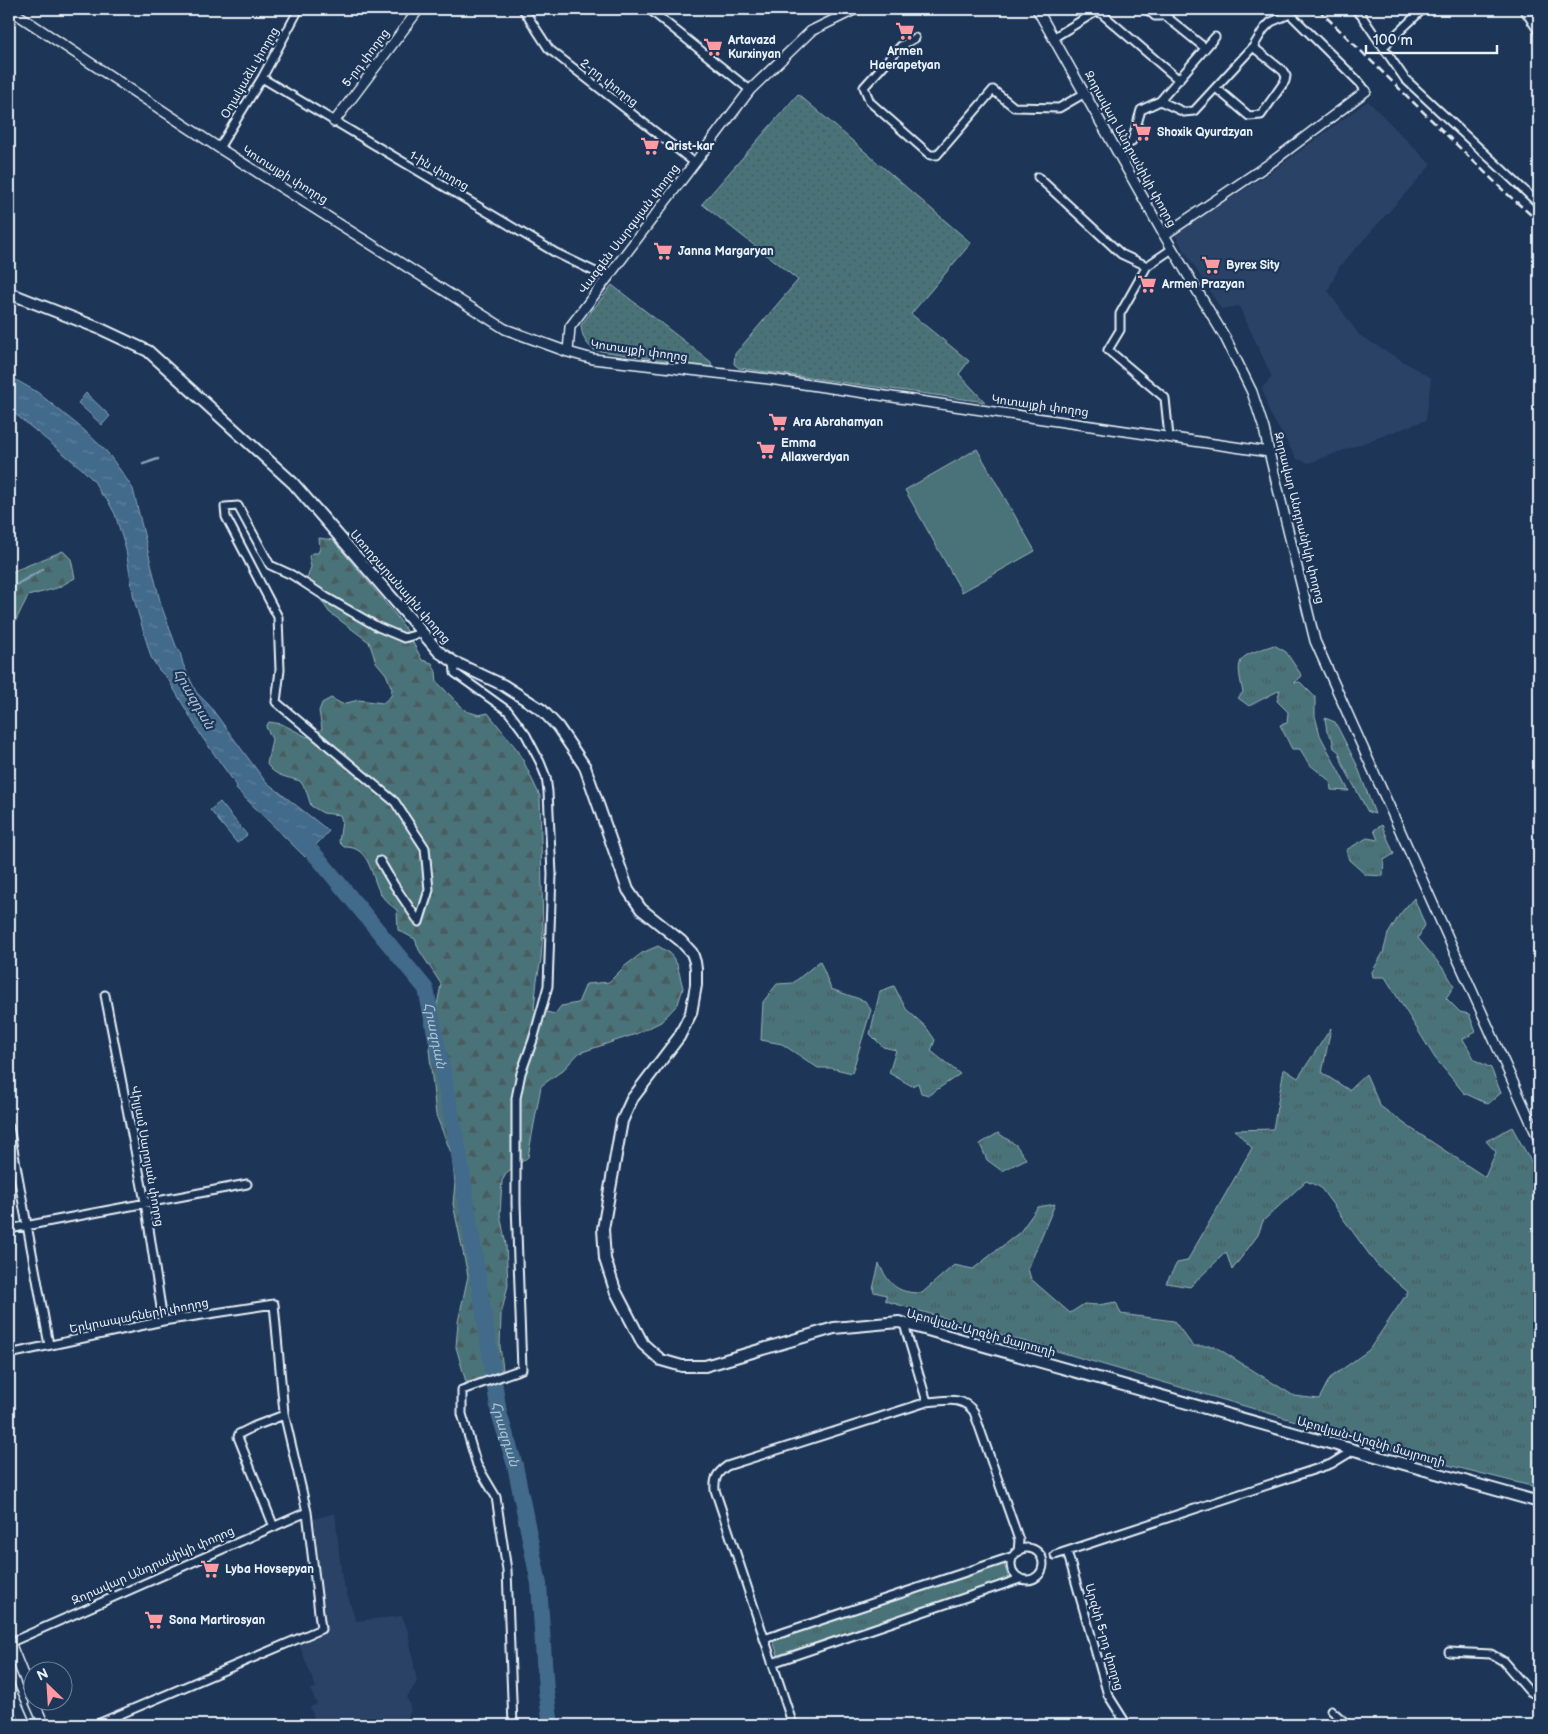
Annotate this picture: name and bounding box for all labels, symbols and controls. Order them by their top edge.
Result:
supermarket icon: Armen Haerapetyan [894,20,916,42]
scale bar [1366,22,1497,54]
street label: Օղակաձև փողոց [218,25,282,121]
street label: 5-րդ փողոց [339,26,393,90]
text: 100 m [1373,31,1413,50]
place label: Artavazd Kurxinyan [727,33,781,62]
supermarket icon: Artavazd Kurxinyan [702,36,724,58]
place label: Armen Haerapetyan [870,44,941,73]
street label: 2-րդ փողոց [577,56,641,110]
street label: Զորավար Անդրանիկի փողոց [1081,68,1179,230]
supermarket icon: Shoxik Qyurdzyan [1131,121,1153,143]
place label: Shoxik Qyurdzyan [1157,125,1253,140]
supermarket icon: Qrist-kar [639,135,661,157]
place label: Qrist-kar [665,139,715,154]
street label: Կոտայքի փողոց [239,143,331,207]
street label: 1-ին փողոց [407,148,471,194]
street label: Վազգեն Սարգսյան փողոց [575,161,683,297]
supermarket icon: Janna Margaryan [652,240,674,262]
place label: Janna Margaryan [678,244,774,259]
supermarket icon: Byrex Sity [1200,254,1222,276]
place label: Byrex Sity [1226,258,1280,273]
supermarket icon: Armen Prazyan [1136,273,1158,295]
place label: Armen Prazyan [1161,277,1245,292]
street label: Կոտայքի փողոց [589,337,689,365]
street label: Կոտայքի փողոց [990,392,1090,420]
supermarket icon: Ara Abrahamyan [767,411,789,433]
place label: Ara Abrahamyan [792,415,883,430]
street label: Զորավար Անդրանիկի փողոց [1270,431,1328,605]
place label: Emma Allaxverdyan [780,436,850,465]
supermarket icon: Emma Allaxverdyan [755,439,777,461]
street label: Առողջարանային փողոց [346,527,454,647]
water label: Հրազդան [170,666,218,733]
water label: Հրազդան [420,1001,451,1071]
street label: Վիլյամ Սարոյան փողոց [127,1084,167,1228]
street label: Երկրապահների փողոց [68,1295,210,1337]
street label: Աբովյան-Արզնի մայրուղի [905,1306,1057,1360]
water label: Հրազդան [489,1400,524,1469]
street label: Աբովյան-Արզնի մայրուղի [1295,1414,1447,1470]
street label: Զորավար Անդրանիկի փողոց [69,1523,237,1609]
supermarket icon: Lyba Hovsepyan [199,1558,221,1580]
place label: Lyba Hovsepyan [225,1562,314,1577]
street label: Արզնի 5-րդ փողոց [1082,1582,1126,1692]
supermarket icon: Sona Martirosyan [143,1609,165,1631]
place label: Sona Martirosyan [169,1613,266,1628]
north arrow [22,1662,72,1712]
text: N [34,1665,51,1685]

